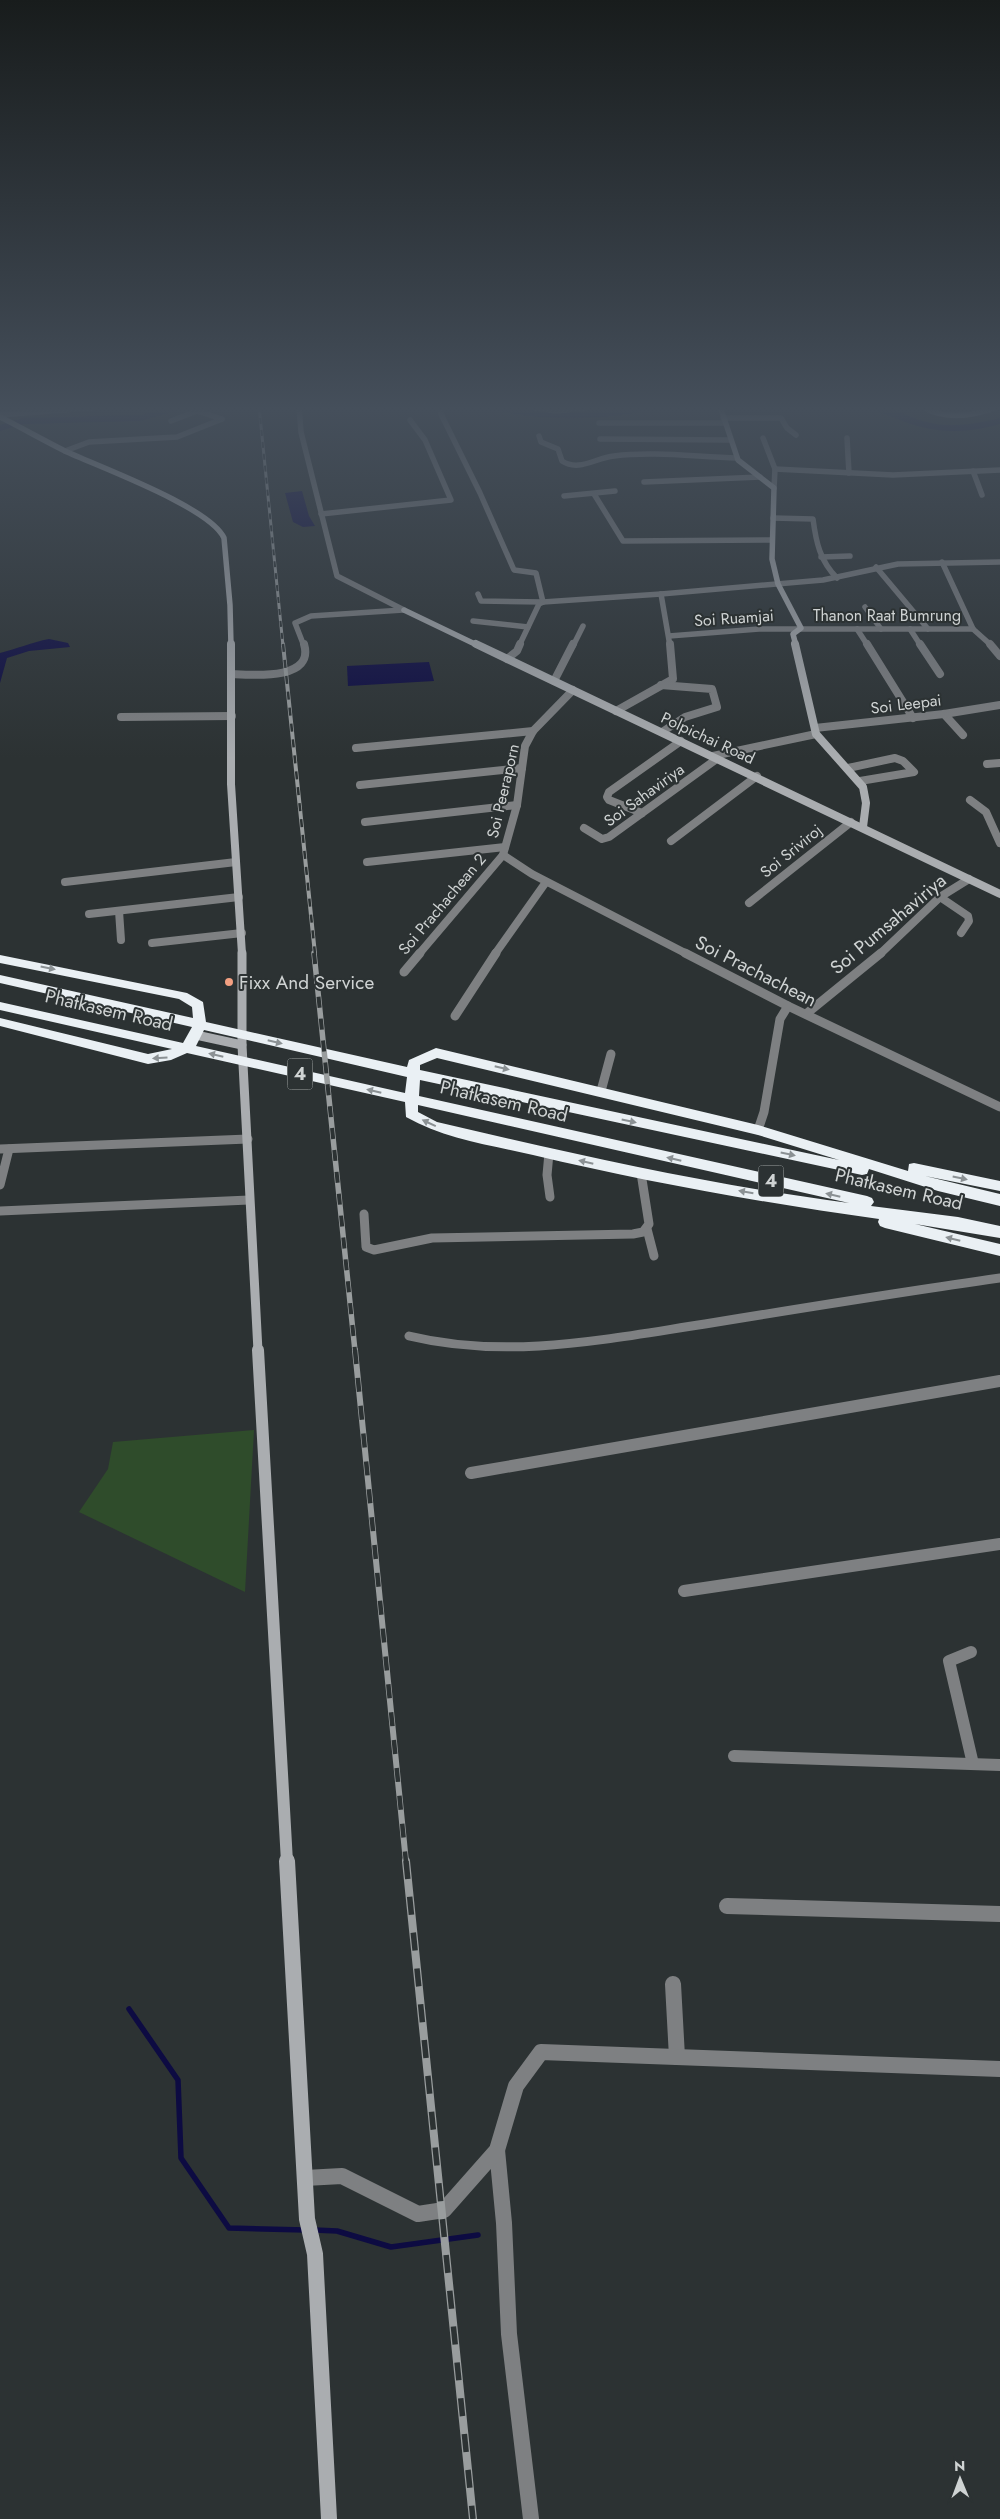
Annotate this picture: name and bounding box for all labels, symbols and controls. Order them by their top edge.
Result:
street label: Soi Ruamjai [693,604,775,632]
street label: Thanon Raat Bumrung [813,604,961,627]
street label: Soi Leepai [869,688,943,720]
street label: Polpichai Road [657,706,759,770]
street label: Soi Peeraporn [481,742,525,840]
street label: Soi Sahaviriya [599,758,689,832]
street label: Soi Sriviroj [755,819,827,883]
street label: Soi Prachachean 2 [393,848,491,960]
street label: Soi Pumsahaviriya [824,867,952,981]
street label: Soi Prachachean [690,929,822,1013]
one-way arrow [40,964,56,972]
place label: Fixx And Service [239,969,374,996]
marker: Fixx And Service [223,976,235,988]
street label: Phatkasem Road [42,982,176,1038]
one-way arrow [267,1038,282,1046]
one-way arrow [208,1051,224,1059]
one-way arrow [152,1055,168,1063]
road number: 4 [288,1058,312,1090]
one-way arrow [495,1064,510,1072]
street label: Phatkasem Road [437,1073,571,1129]
one-way arrow [367,1087,382,1095]
one-way arrow [622,1117,637,1125]
one-way arrow [422,1118,436,1126]
one-way arrow [781,1150,796,1158]
one-way arrow [666,1155,682,1163]
one-way arrow [579,1158,594,1166]
street label: Phatkasem Road [832,1161,966,1217]
road number: 4 [758,1166,784,1196]
one-way arrow [953,1174,968,1182]
one-way arrow [737,1188,753,1196]
one-way arrow [825,1191,840,1199]
one-way arrow [945,1235,960,1243]
north arrow [935,2454,985,2504]
text: N [954,2456,966,2476]

